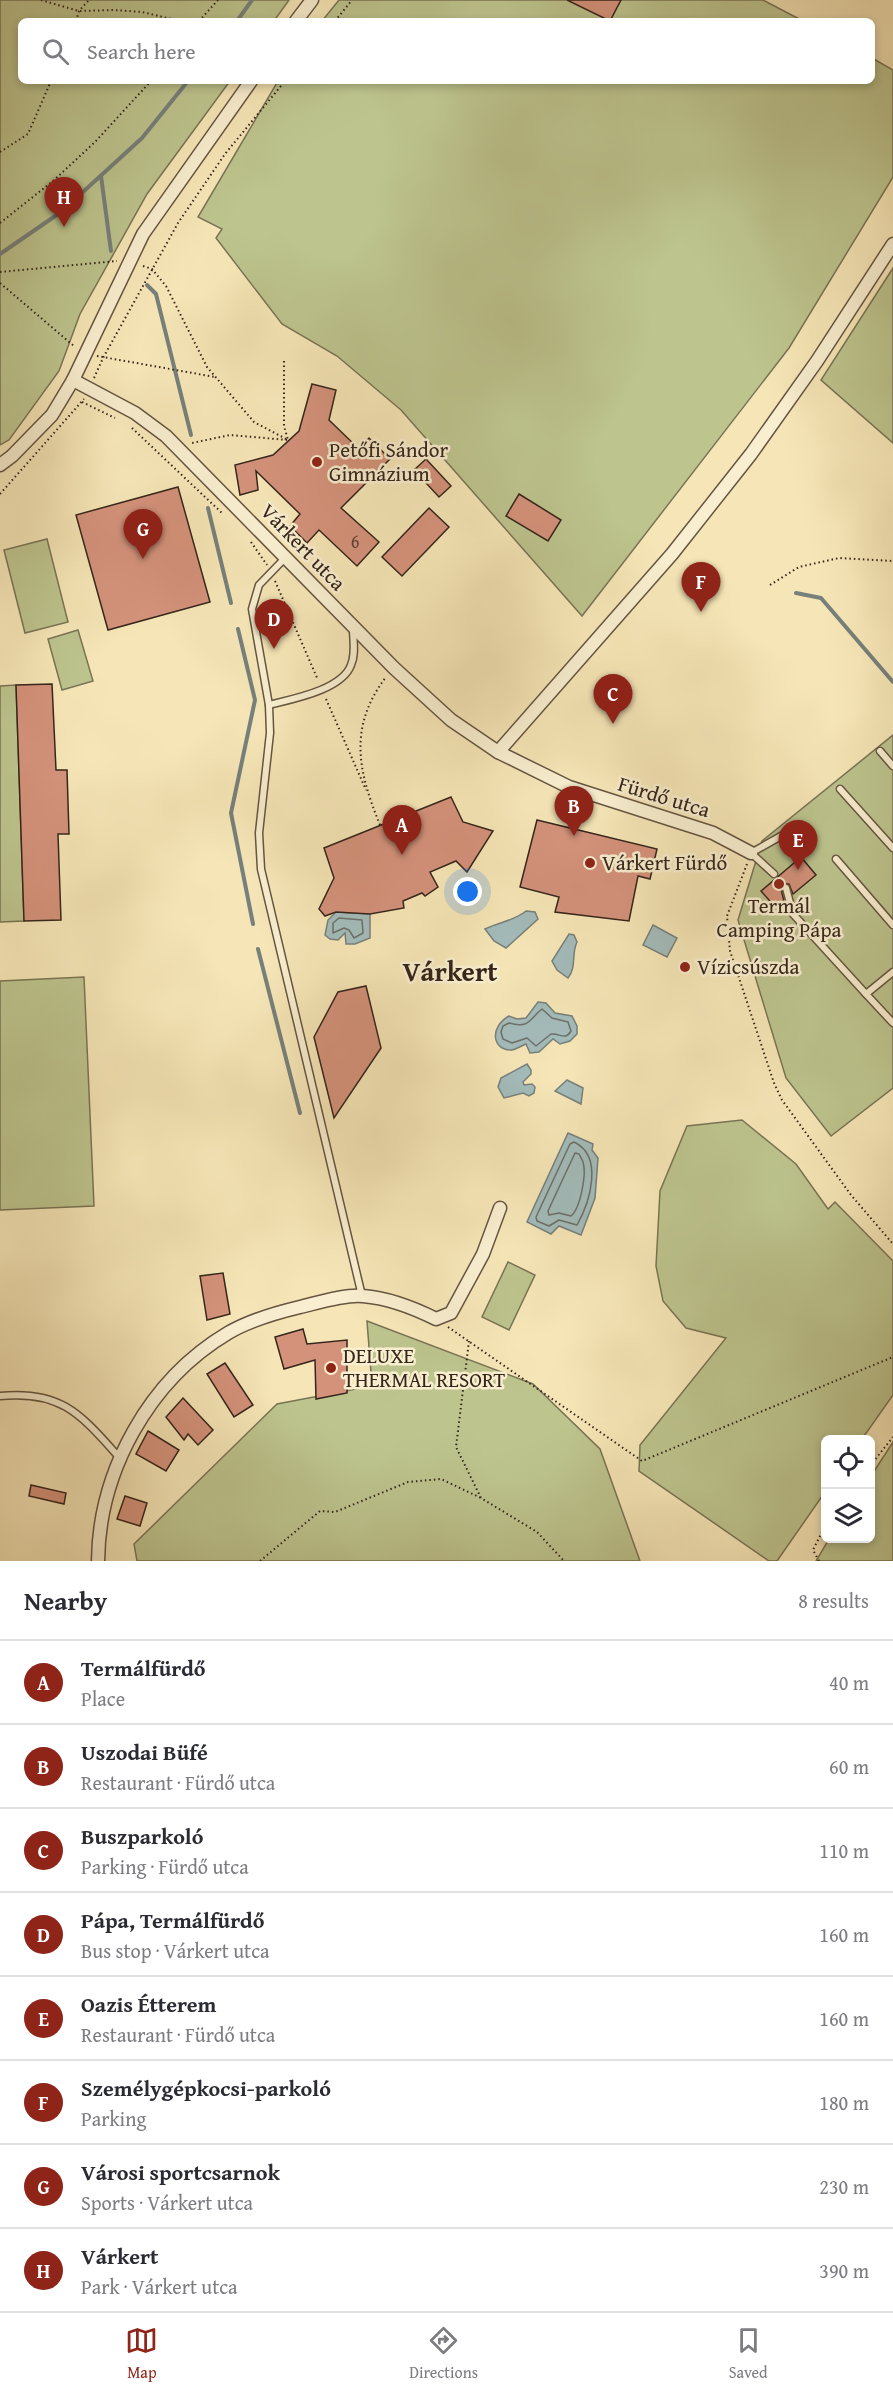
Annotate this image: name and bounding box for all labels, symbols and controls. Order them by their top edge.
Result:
search box [18,18,875,84]
icon: search [39,35,72,68]
text: Search here [87,35,196,67]
pin: H [44,178,84,227]
place label: Petőfi Sándor Gimnázium [329,434,448,489]
marker: Petőfi Sándor Gimnázium [310,455,324,469]
street label: Várkert utca [254,496,353,597]
pin: G [124,510,162,559]
house number: 6 [351,528,359,555]
pin: F [682,562,720,612]
pin: D [254,600,294,649]
pin: C [594,674,632,724]
street label: Fürdő utca [614,768,714,825]
pin: B [554,786,594,836]
pin: A [382,806,422,855]
pin: E [778,820,818,870]
place label: Várkert Fürdő [602,847,727,878]
marker: Várkert Fürdő [583,856,597,870]
your location [453,877,482,906]
marker: Termál Camping Pápa [772,877,786,891]
place label: Termál Camping Pápa [716,890,842,945]
district label: Várkert [402,951,498,991]
place label: Vízicsúszda [697,951,799,982]
marker: Vízicsúszda [678,960,692,974]
place label: DELUXE THERMAL RESORT [343,1340,506,1395]
marker: DELUXE THERMAL RESORT [324,1361,338,1375]
map controls [821,1435,875,1543]
button: locate [821,1435,875,1489]
button: layers [821,1489,875,1543]
text: Nearby [24,1581,107,1620]
text: 8 results [798,1586,869,1615]
text: Termálfürdő [81,1652,206,1684]
text: A [37,1668,50,1697]
text: 40 m [829,1668,869,1697]
text: Place [81,1684,125,1713]
text: Uszodai Büfé [81,1736,208,1768]
text: B [37,1752,50,1781]
text: 60 m [829,1752,869,1781]
text: Restaurant · Fürdő utca [81,1768,275,1797]
text: Buszparkoló [81,1820,203,1852]
text: C [38,1836,49,1865]
text: 110 m [819,1836,869,1865]
text: Parking · Fürdő utca [81,1852,249,1881]
text: Pápa, Termálfürdő [81,1904,264,1936]
text: D [37,1920,50,1949]
text: 160 m [819,1920,869,1949]
text: Bus stop · Várkert utca [81,1936,269,1965]
text: Oazis Étterem [81,1988,216,2020]
text: E [38,2004,49,2033]
text: 160 m [819,2004,869,2033]
text: Restaurant · Fürdő utca [81,2020,275,2049]
text: Személygépkocsi-parkoló [81,2072,331,2104]
text: F [38,2088,49,2117]
text: 180 m [819,2088,869,2117]
text: Parking [81,2104,146,2133]
text: Városi sportcsarnok [81,2156,280,2188]
text: G [37,2172,50,2201]
text: 230 m [819,2172,869,2201]
text: Sports · Várkert utca [81,2188,253,2217]
text: Várkert [81,2240,158,2272]
text: H [37,2256,50,2285]
text: 390 m [819,2256,869,2285]
text: Park · Várkert utca [81,2272,238,2301]
tab: Map [125,2324,158,2384]
tab: Directions [409,2324,478,2384]
tab: Saved [729,2324,768,2384]

